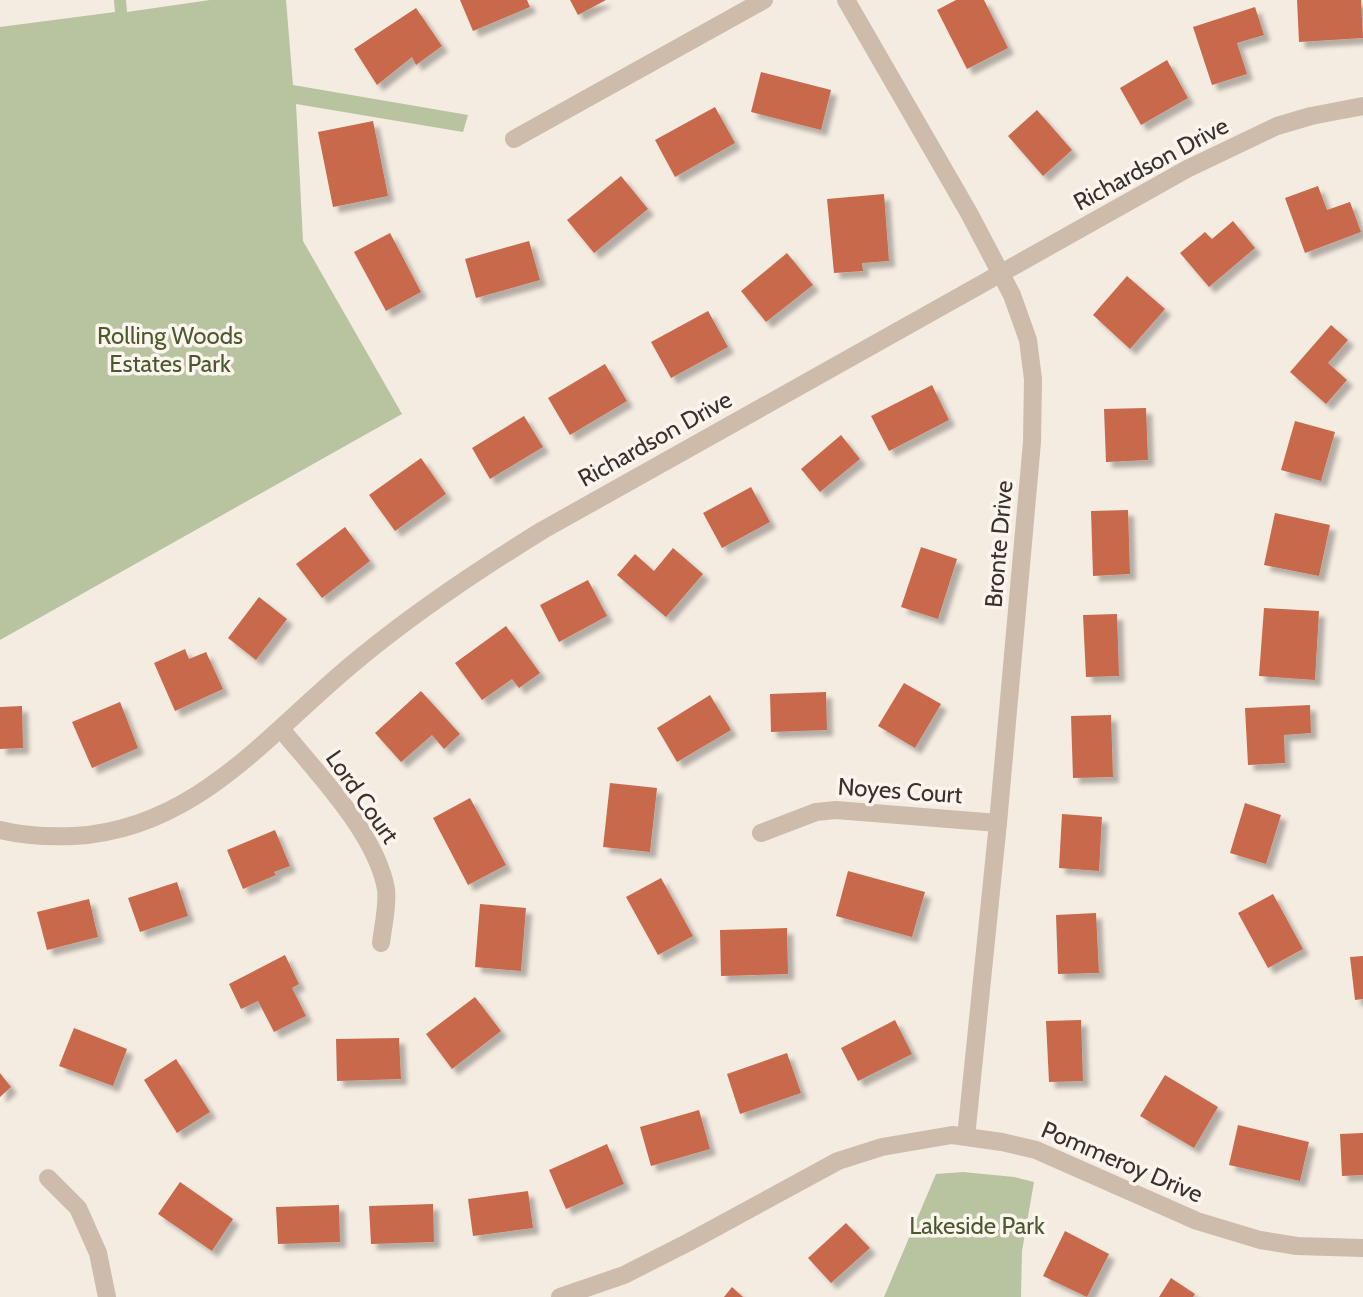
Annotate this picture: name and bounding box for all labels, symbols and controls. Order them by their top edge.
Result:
street label: Richardson Drive [1068,111,1233,217]
park label: Rolling Woods Estates Park [97,321,243,378]
street label: Richardson Drive [573,384,737,493]
street label: Bronte Drive [979,479,1018,609]
street label: Lord Court [320,745,405,849]
street label: Noyes Court [837,772,963,809]
street label: Pommeroy Drive [1037,1114,1207,1209]
park label: Lakeside Park [909,1211,1045,1240]

